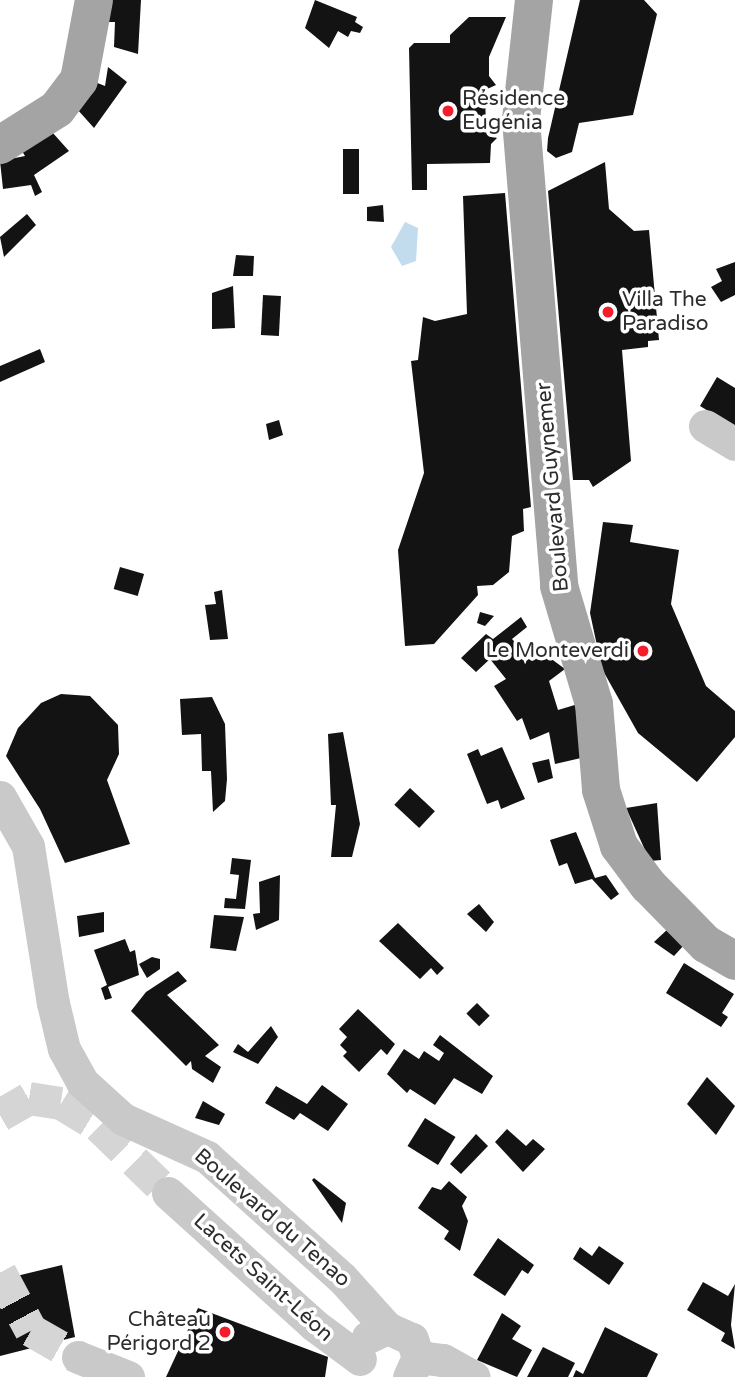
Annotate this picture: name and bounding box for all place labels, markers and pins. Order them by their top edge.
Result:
place label: Résidence Eugénia [462,86,565,136]
marker: Résidence Eugénia [440,103,456,119]
place label: Villa The Paradiso [622,287,709,337]
marker: Villa The Paradiso [600,304,616,320]
place label: Le Monteverdi [486,638,629,664]
marker: Le Monteverdi [635,643,651,659]
place label: Château Périgord 2 [106,1307,211,1357]
marker: Château Périgord 2 [217,1324,233,1340]

